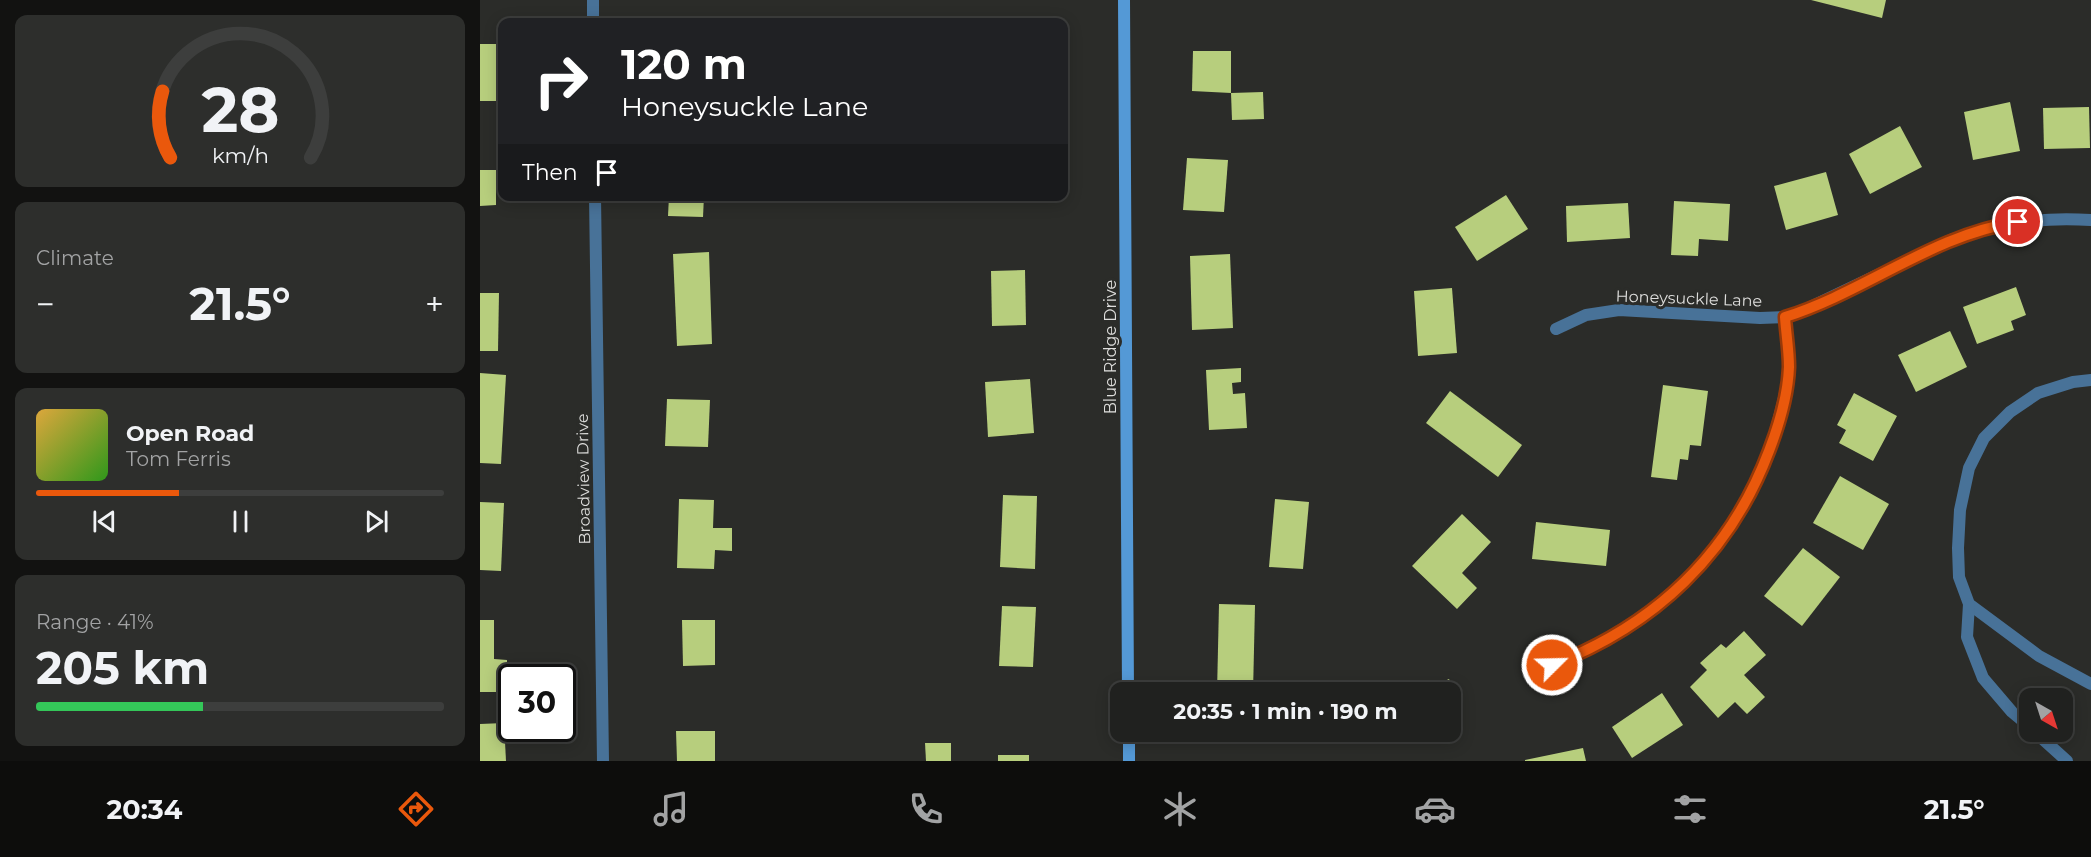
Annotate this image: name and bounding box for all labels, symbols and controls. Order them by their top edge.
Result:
text: 120 m [621,38,747,90]
icon: right [522,42,600,120]
text: 28 [201,72,279,148]
text: Honeysuckle Lane [621,90,868,123]
text: km/h [211,142,269,168]
icon: arrive [590,156,623,189]
text: Then [522,159,578,186]
pin [1992,196,2043,247]
icon: arrive [2001,205,2034,238]
text: Climate [36,246,114,270]
text: 21.5° [189,276,291,331]
street label: Blue Ridge Drive [1101,280,1120,414]
text: − [36,284,55,324]
text: + [425,284,444,324]
street label: Honeysuckle Lane [1615,286,1763,311]
street label: Broadview Drive [573,413,594,545]
text: Open Road [126,420,254,447]
text: Tom Ferris [126,447,231,471]
icon: previous [88,505,121,538]
icon: pause [224,505,257,538]
icon: next [360,505,393,538]
text: Range · 41% [36,610,154,634]
position arrow [1520,633,1584,697]
text: 205 km [36,640,209,695]
speed limit sign: 30 [498,664,576,742]
north arrow [2019,688,2073,742]
map controls [2019,688,2073,742]
text: 20:35 · 1 min · 190 m [1173,698,1398,725]
icon: directions [395,788,437,830]
icon: music [650,788,692,830]
icon: phone [905,788,947,830]
icon: climate [1159,788,1201,830]
icon: car [1414,788,1456,830]
icon: filters [1669,788,1711,830]
text: 20:34 [106,793,182,826]
text: 21.5° [1924,793,1985,826]

